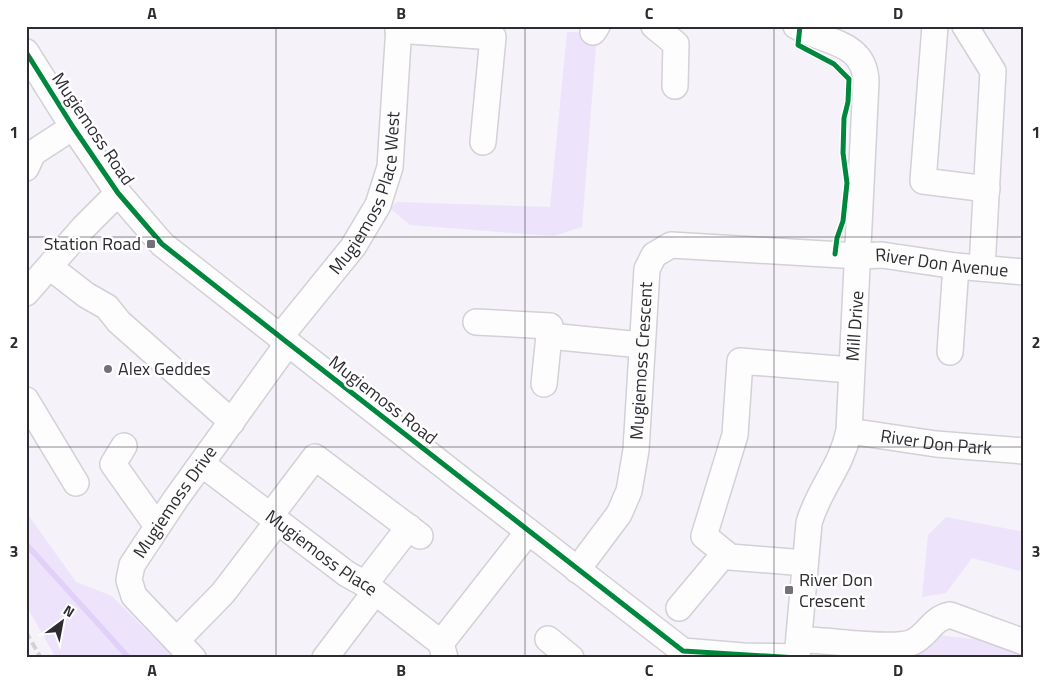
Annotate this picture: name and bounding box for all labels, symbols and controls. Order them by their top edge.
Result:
text: A [147,1,157,25]
text: B [396,1,406,25]
text: C [645,1,654,25]
text: D [893,1,903,25]
street label: Mugiemoss Road [46,67,141,191]
street label: Mugiemoss Place West [322,110,407,280]
text: 1 [10,120,18,144]
text: 1 [1032,120,1040,144]
place label: Station Road [44,230,141,257]
marker: Station Road [145,238,157,250]
street label: River Don Avenue [875,241,1009,284]
street label: Mugiemoss Crescent [623,280,659,441]
street label: Mill Drive [839,290,870,362]
text: 2 [10,330,18,354]
text: 2 [1032,330,1040,354]
street label: Mugiemoss Road [323,349,443,451]
place label: Alex Geddes [118,355,211,382]
marker: Alex Geddes [102,363,114,375]
street label: River Don Park [879,422,993,461]
street label: Mugiemoss Drive [126,440,223,563]
street label: Mugiemoss Place [260,503,384,602]
text: 3 [10,539,18,563]
text: 3 [1032,539,1040,563]
place label: River Don Crescent [799,566,873,614]
marker: River Don Crescent [783,584,795,596]
north arrow [38,596,88,646]
text: N [59,599,79,622]
text: A [147,658,157,682]
text: B [396,658,406,682]
text: C [645,658,654,682]
text: D [893,658,903,682]

